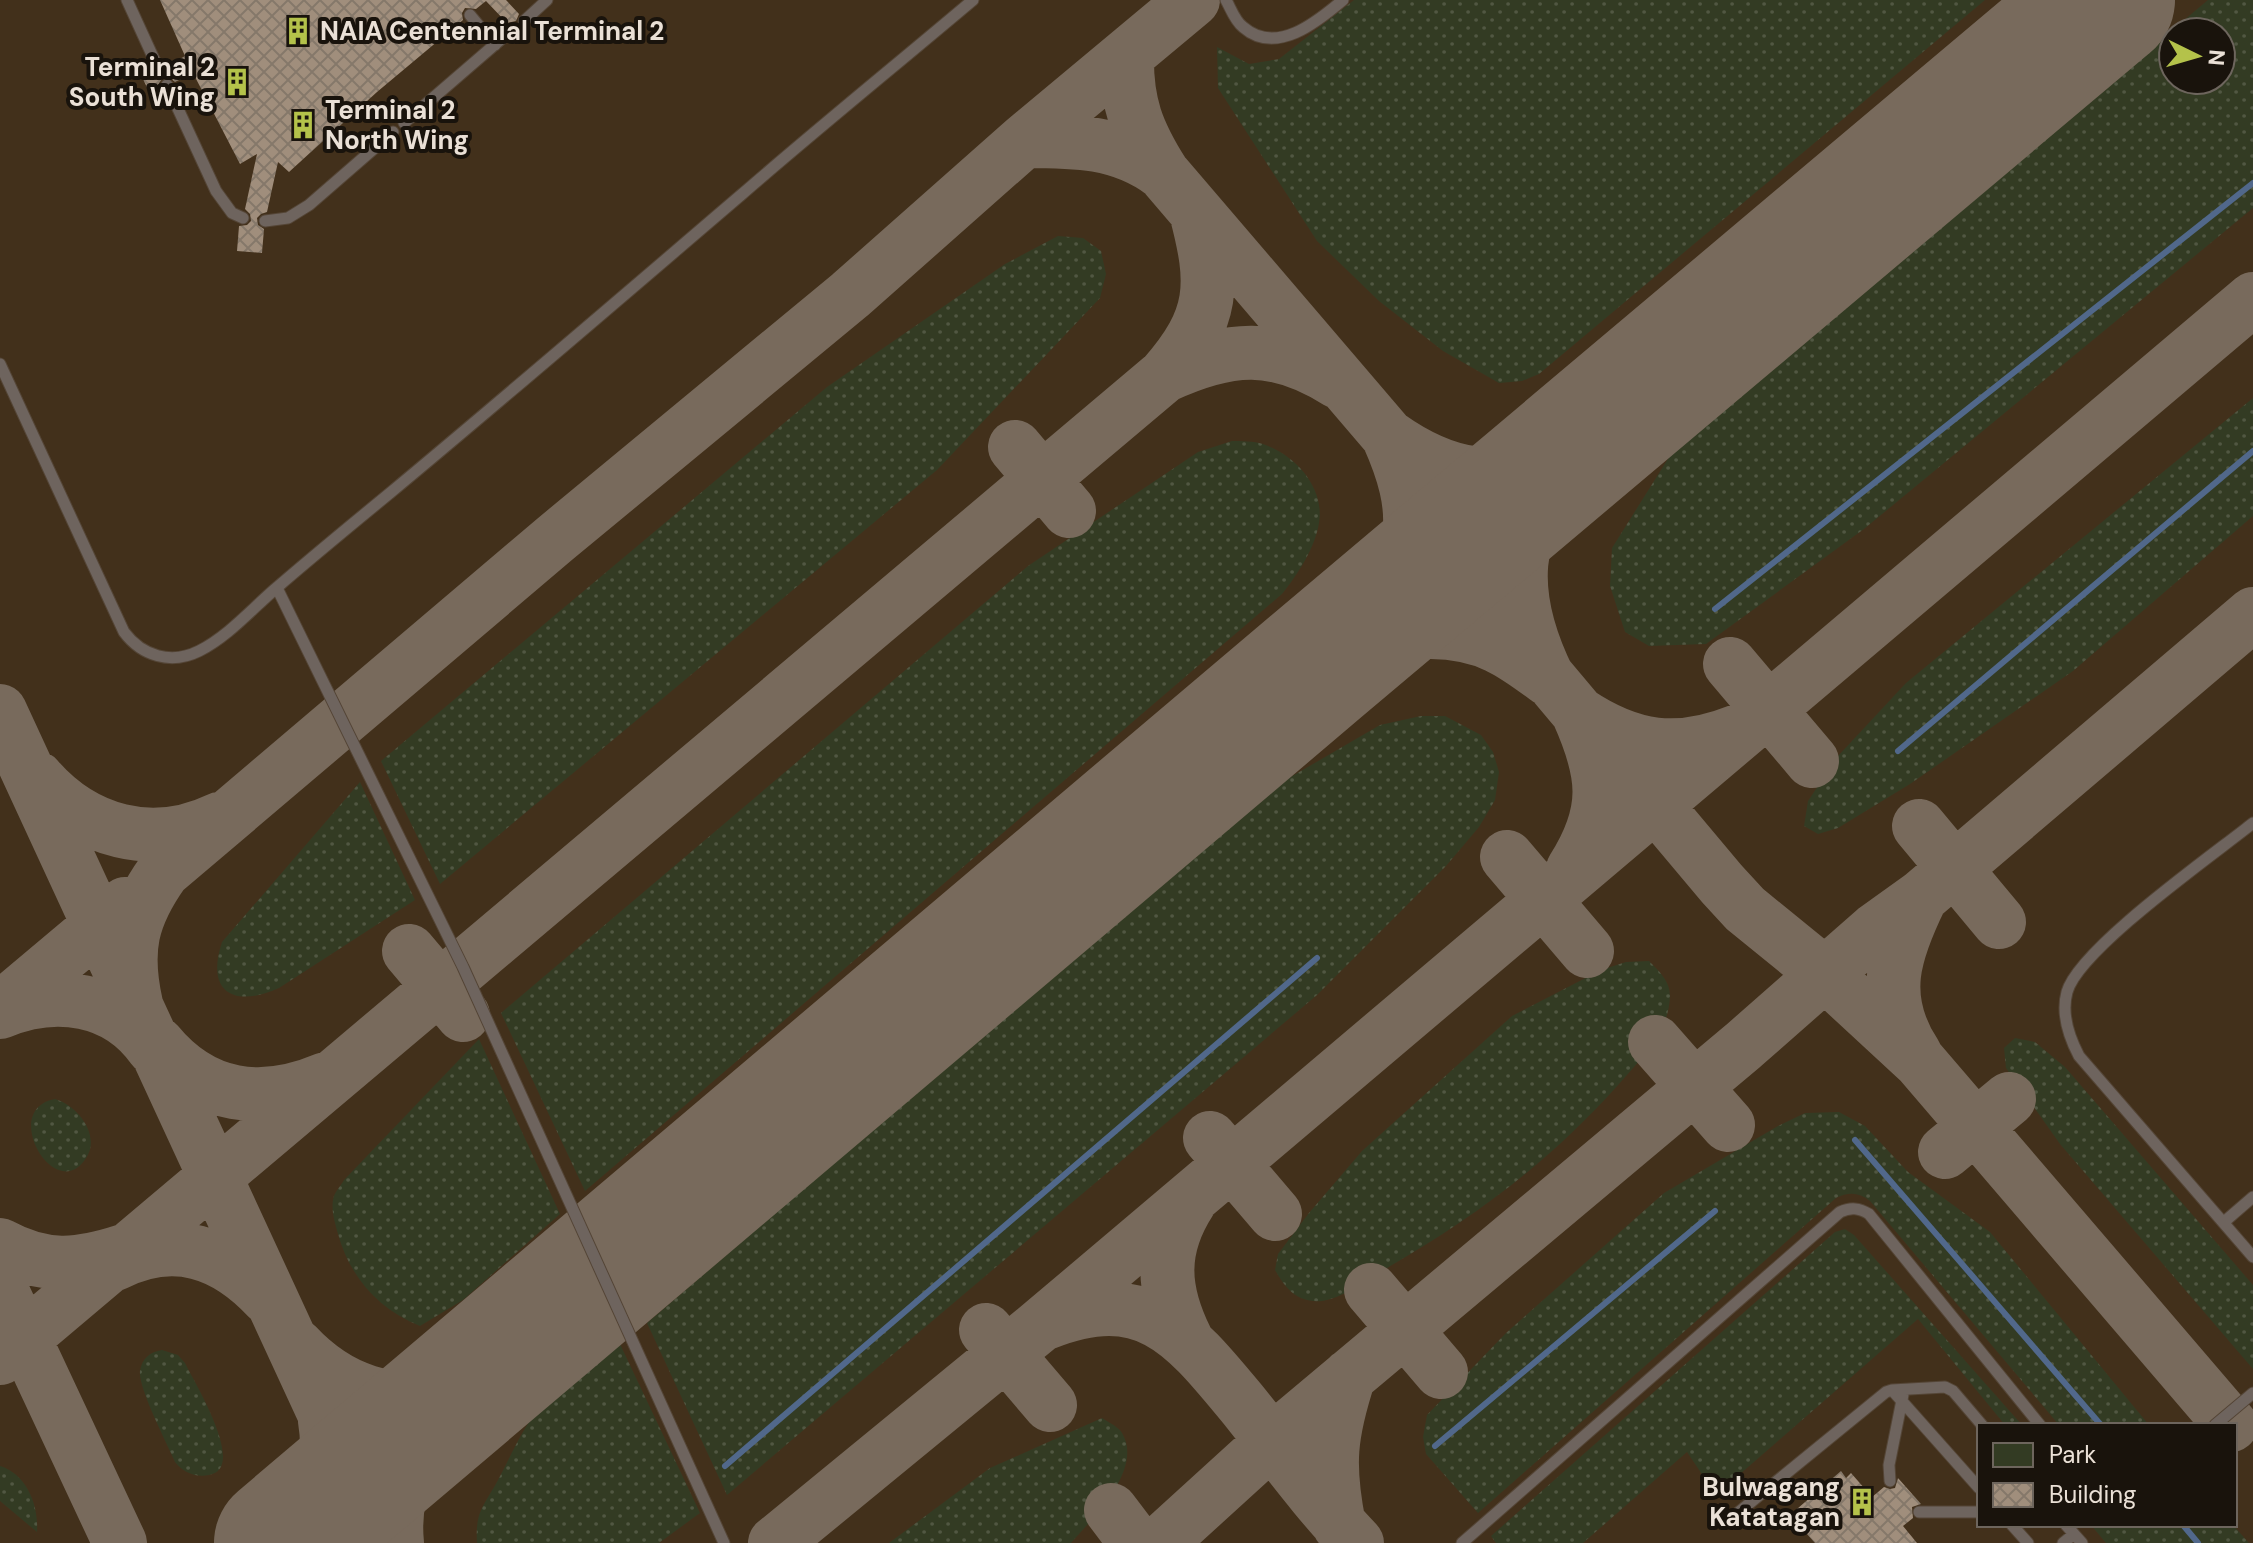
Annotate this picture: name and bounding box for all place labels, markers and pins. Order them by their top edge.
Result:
place label: NAIA Centennial Terminal 2 [320,14,664,48]
building icon: NAIA Centennial Terminal 2 [283,16,313,46]
place label: Terminal 2 South Wing [69,50,215,114]
building icon: Terminal 2 South Wing [222,67,252,97]
place label: Terminal 2 North Wing [325,93,469,157]
building icon: Terminal 2 North Wing [288,110,318,140]
place label: Bulwagang Katatagan [1702,1470,1840,1534]
building icon: Bulwagang Katatagan [1847,1487,1877,1517]

